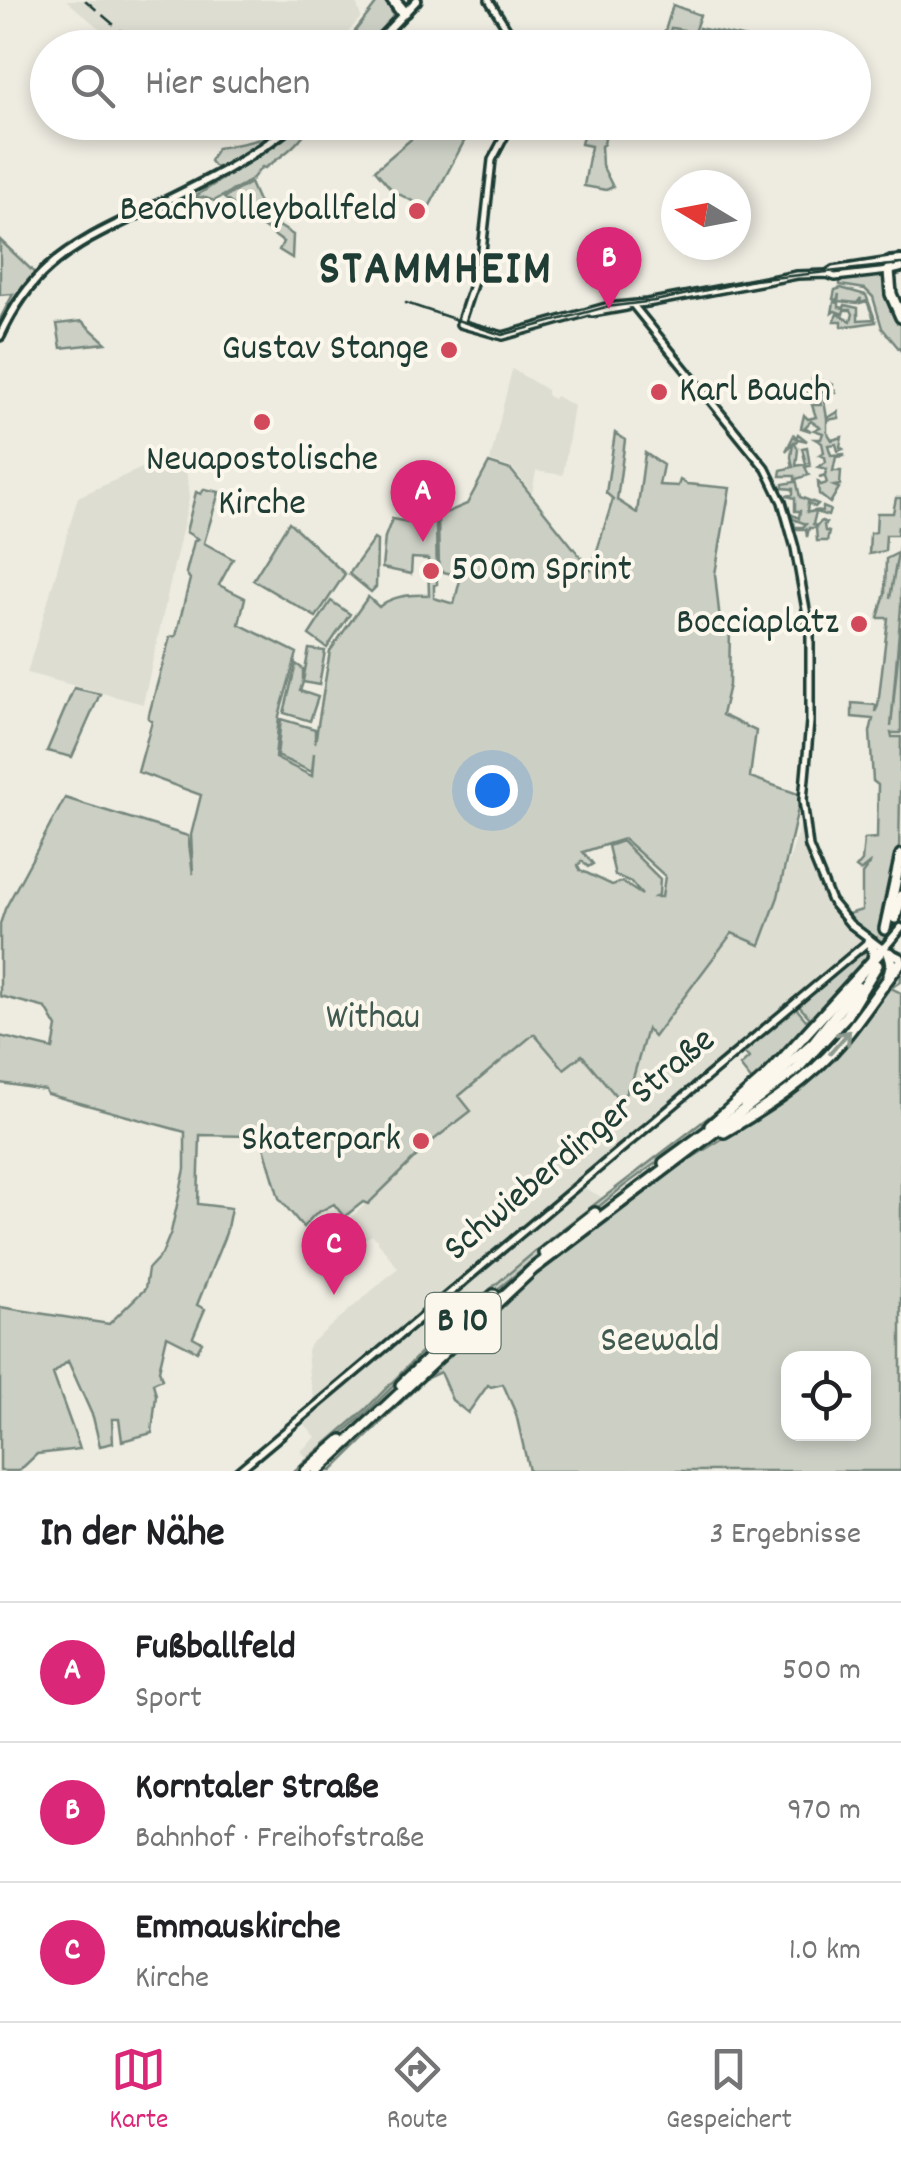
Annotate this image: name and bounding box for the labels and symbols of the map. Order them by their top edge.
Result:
north arrow [661,170,751,260]
place label: Beachvolleyballfeld [119,184,397,239]
marker: Beachvolleyballfeld [406,200,428,222]
pin: B [576,226,642,309]
district label: STAMMHEIM [319,238,553,307]
place label: Gustav Stange [222,323,429,378]
marker: Gustav Stange [438,339,460,361]
place label: Karl Bauch [679,365,831,420]
marker: Karl Bauch [648,381,670,403]
marker: Neuapostolische Kirche [251,411,273,433]
place label: Neuapostolische Kirche [146,434,378,533]
pin: A [390,460,456,542]
place label: 500m Sprint [451,544,632,599]
marker: 500m Sprint [420,560,442,582]
place label: Bocciaplatz [676,597,839,652]
marker: Bocciaplatz [848,613,870,635]
your location [467,765,518,816]
park label: Withau [326,992,420,1047]
street label: Schwieberdinger Straße [433,1015,729,1277]
one-way arrow [829,1030,852,1055]
place label: Skaterpark [241,1114,401,1169]
marker: Skaterpark [410,1130,432,1152]
pin: C [302,1212,366,1295]
road number: B 10 [426,1293,500,1353]
park label: Seewald [600,1315,720,1370]

